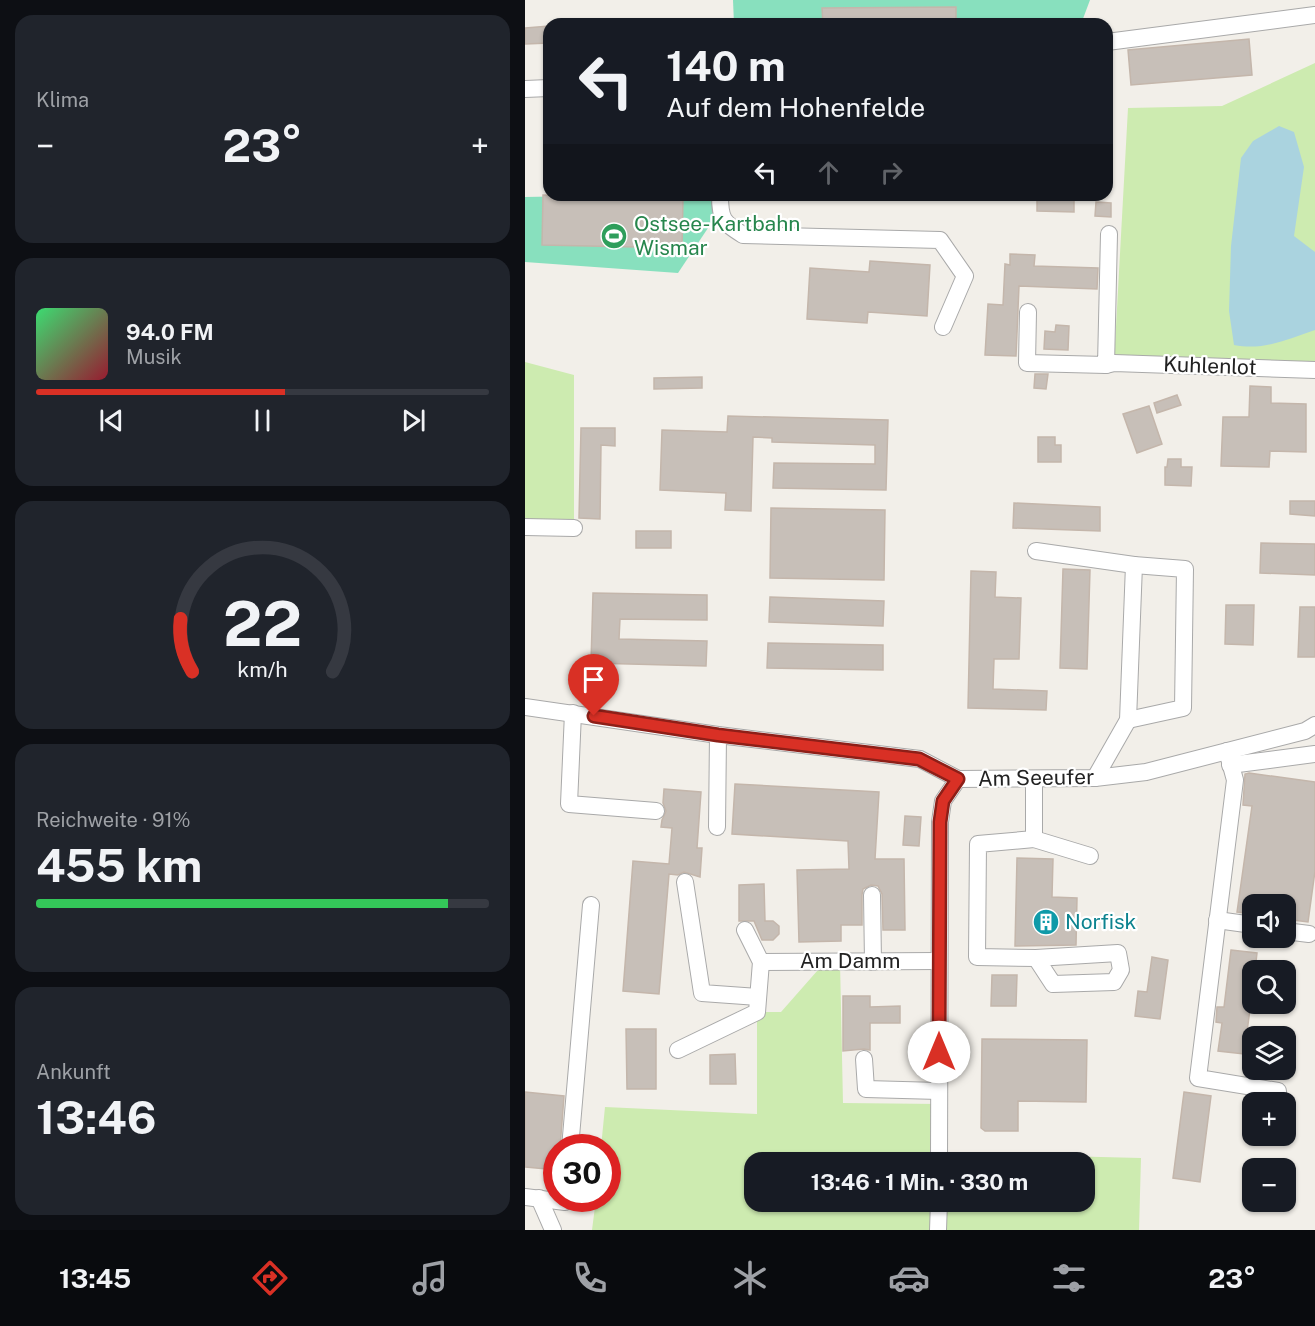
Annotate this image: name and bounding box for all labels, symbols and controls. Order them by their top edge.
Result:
text: 140 m [666,41,786,90]
icon: left [567,42,645,120]
text: Klima [36,88,89,112]
text: Auf dem Hohenfelde [666,91,925,123]
text: 23° [223,119,302,172]
text: − [36,127,54,165]
text: + [471,127,489,165]
icon: left [749,156,782,189]
icon: ahead [812,156,845,189]
icon: right [875,156,908,189]
place label: Ostsee-Kartbahn Wismar [634,211,800,260]
sports icon: Ostsee-Kartbahn Wismar [599,221,629,251]
text: 94.0 FM [126,319,214,345]
text: Musik [126,345,182,369]
street label: Kuhlenlot [1163,351,1257,380]
icon: previous [95,404,128,437]
icon: pause [246,404,279,437]
icon: next [397,404,430,437]
text: 22 [223,587,302,660]
pin [568,654,619,716]
text: km/h [237,657,288,682]
icon: arrive [577,663,610,696]
street label: Am Seeufer [978,764,1094,791]
text: Reichweite · 91% [36,808,191,832]
text: 455 km [36,839,202,892]
map controls [1242,894,1296,1212]
button: sound [1242,894,1296,948]
building icon: Norfisk [1031,907,1061,937]
place label: Norfisk [1065,909,1137,934]
street label: Am Damm [800,948,900,973]
button: search [1242,960,1296,1014]
position arrow [907,1020,971,1084]
button: layers [1242,1026,1296,1080]
text: Ankunft [36,1060,111,1084]
text: 13:46 [36,1091,156,1144]
button: + [1242,1092,1296,1146]
speed limit sign: 30 [543,1134,621,1212]
button: − [1242,1158,1296,1212]
text: 13:46 · 1 Min. · 330 m [811,1169,1028,1195]
icon: directions [249,1257,291,1299]
icon: music [409,1257,451,1299]
icon: phone [569,1257,611,1299]
icon: climate [729,1257,771,1299]
icon: car [888,1257,930,1299]
icon: filters [1048,1257,1090,1299]
text: 13:45 [59,1262,131,1294]
text: 23° [1208,1262,1256,1294]

